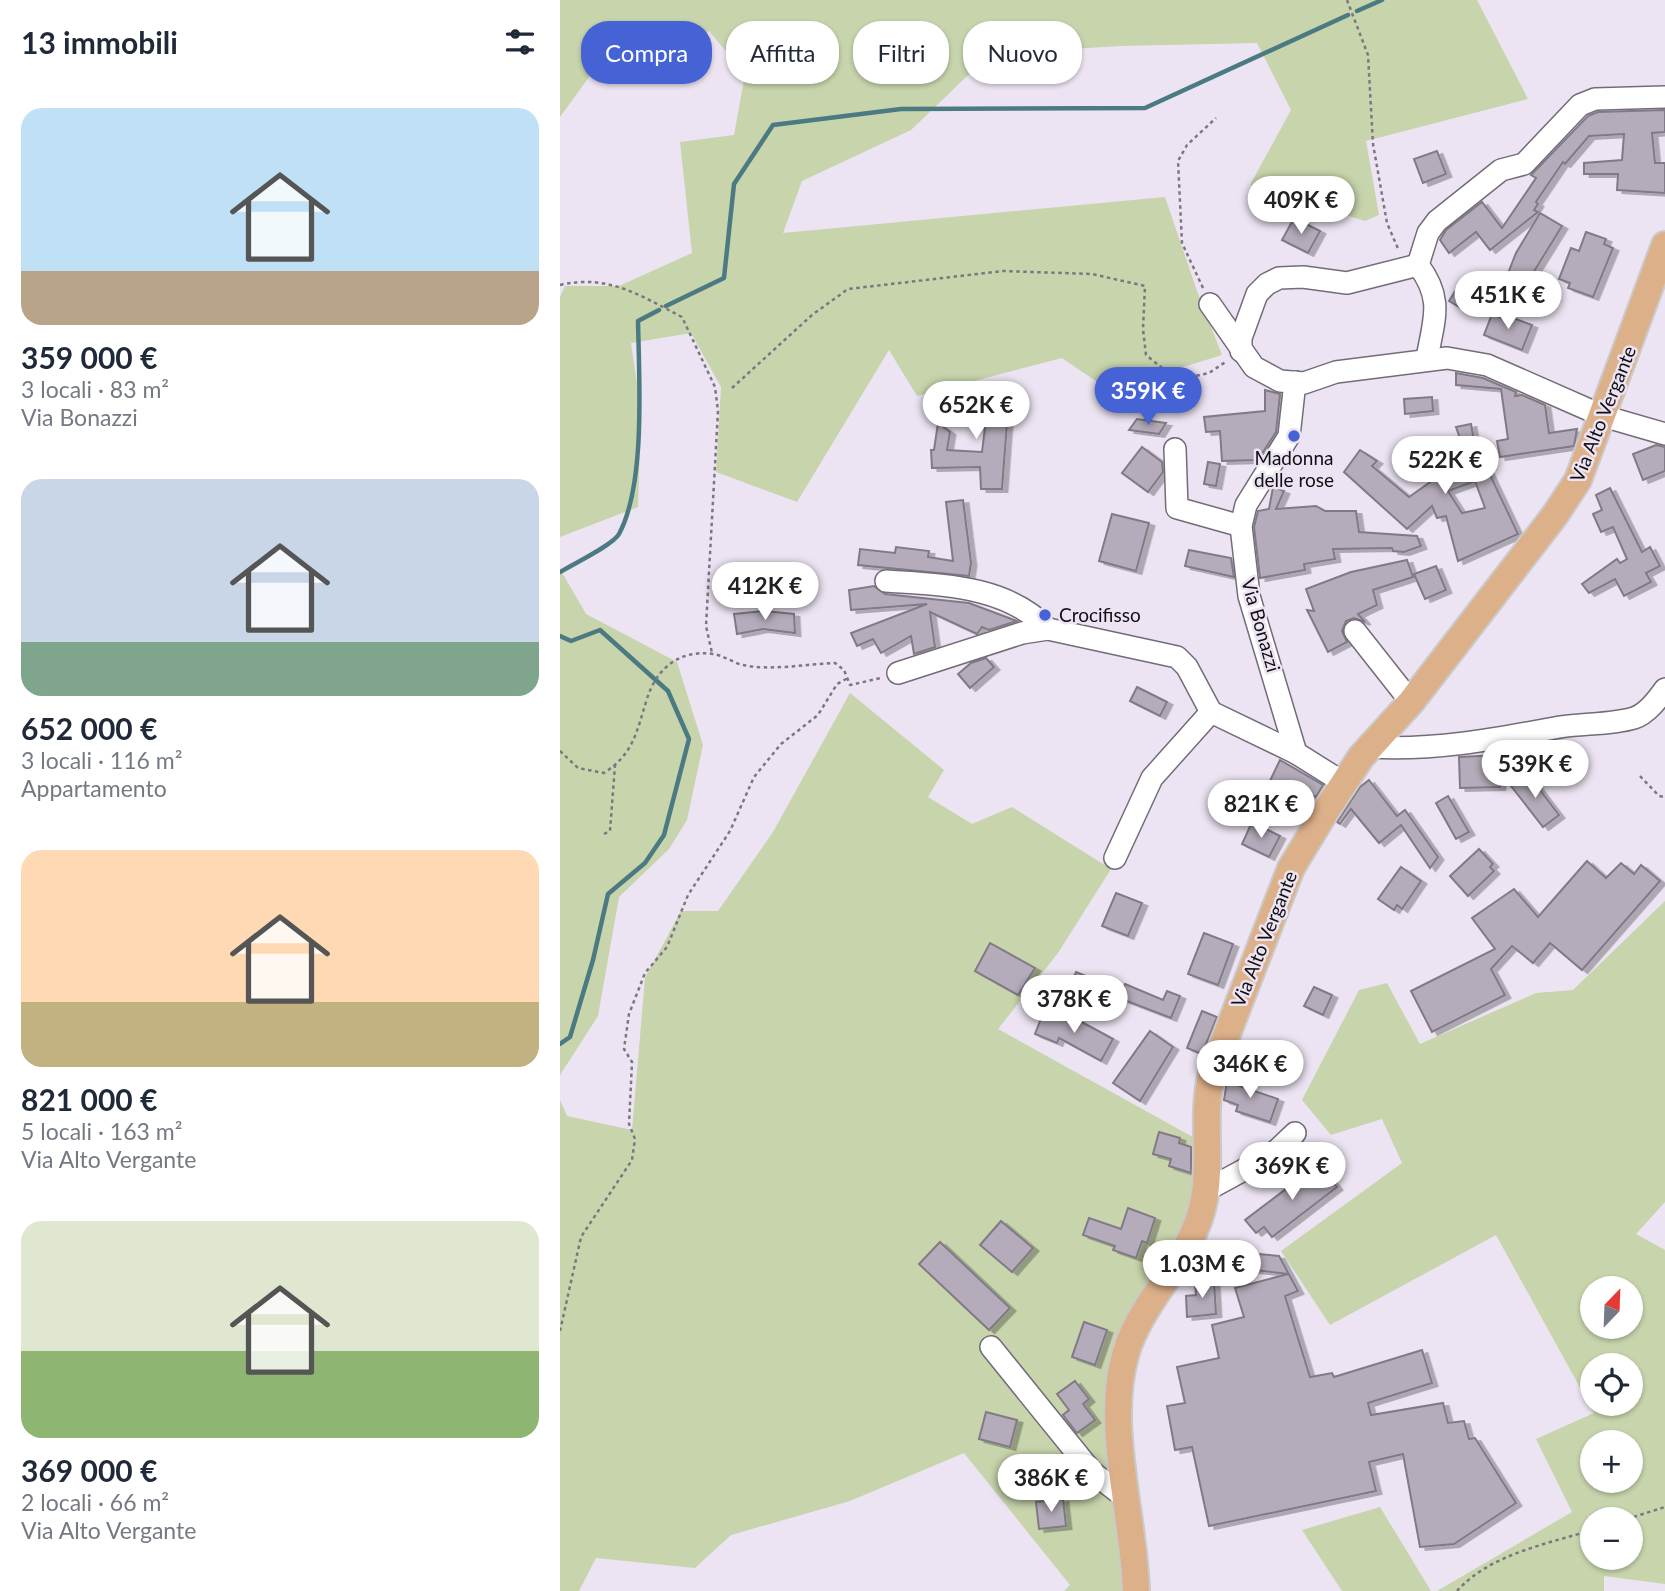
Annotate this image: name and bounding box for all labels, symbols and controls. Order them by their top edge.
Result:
chip: Compra [581,21,712,84]
chip: Affitta [726,21,839,84]
chip: Filtri [853,21,949,84]
chip: Nuovo [963,21,1082,84]
icon: filters [501,23,539,61]
text: 13 immobili [21,24,178,60]
icon: home [217,154,343,280]
pin: 409K € [1244,176,1358,236]
text: 409K € [1264,185,1338,213]
pin: 451K € [1451,272,1565,331]
text: 451K € [1471,280,1545,308]
text: 359 000 € [21,339,157,375]
street label: Via Alto Vergante [1565,342,1640,485]
pin: 359K € [1091,368,1205,427]
text: 3 locali · 83 m² [21,375,169,403]
text: 359K € [1111,376,1185,404]
pin: 652K € [919,382,1033,441]
text: 652K € [939,390,1013,418]
text: Via Bonazzi [21,403,138,431]
marker: Madonna delle rose [1286,428,1302,444]
pin: 522K € [1388,436,1502,496]
text: 522K € [1408,445,1482,473]
place label: Madonna delle rose [1254,446,1334,491]
icon: home [217,525,343,651]
pin: 412K € [708,562,822,622]
text: 412K € [728,571,802,599]
street label: Via Bonazzi [1237,575,1286,674]
place label: Crocifisso [1059,603,1141,626]
marker: Crocifisso [1037,607,1053,623]
text: 652 000 € [21,710,157,746]
pin: 539K € [1478,740,1592,800]
text: 3 locali · 116 m² [21,746,182,774]
text: 539K € [1498,749,1572,777]
text: Appartamento [21,774,167,802]
pin: 821K € [1204,780,1318,840]
text: 821K € [1224,789,1298,817]
street label: Via Alto Vergante [1226,867,1301,1010]
icon: home [217,896,343,1022]
pin: 378K € [1017,976,1131,1035]
text: 378K € [1037,984,1111,1012]
pin: 346K € [1193,1040,1307,1100]
text: 346K € [1213,1049,1287,1077]
text: 821 000 € [21,1081,157,1117]
text: 5 locali · 163 m² [21,1117,182,1145]
pin: 369K € [1235,1142,1349,1202]
text: Via Alto Vergante [21,1145,196,1173]
text: 369K € [1255,1151,1329,1179]
pin: 1.03M € [1137,1240,1267,1300]
text: 1.03M € [1159,1249,1245,1277]
icon: home [217,1267,343,1393]
north arrow [1580,1276,1643,1339]
map controls [1580,1276,1643,1570]
button: locate [1580,1353,1643,1416]
button: + [1580,1430,1643,1493]
text: 369 000 € [21,1452,157,1488]
pin: 386K € [994,1454,1108,1514]
text: 386K € [1014,1463,1088,1491]
text: 2 locali · 66 m² [21,1488,169,1516]
button: − [1580,1507,1643,1570]
text: Via Alto Vergante [21,1516,196,1544]

